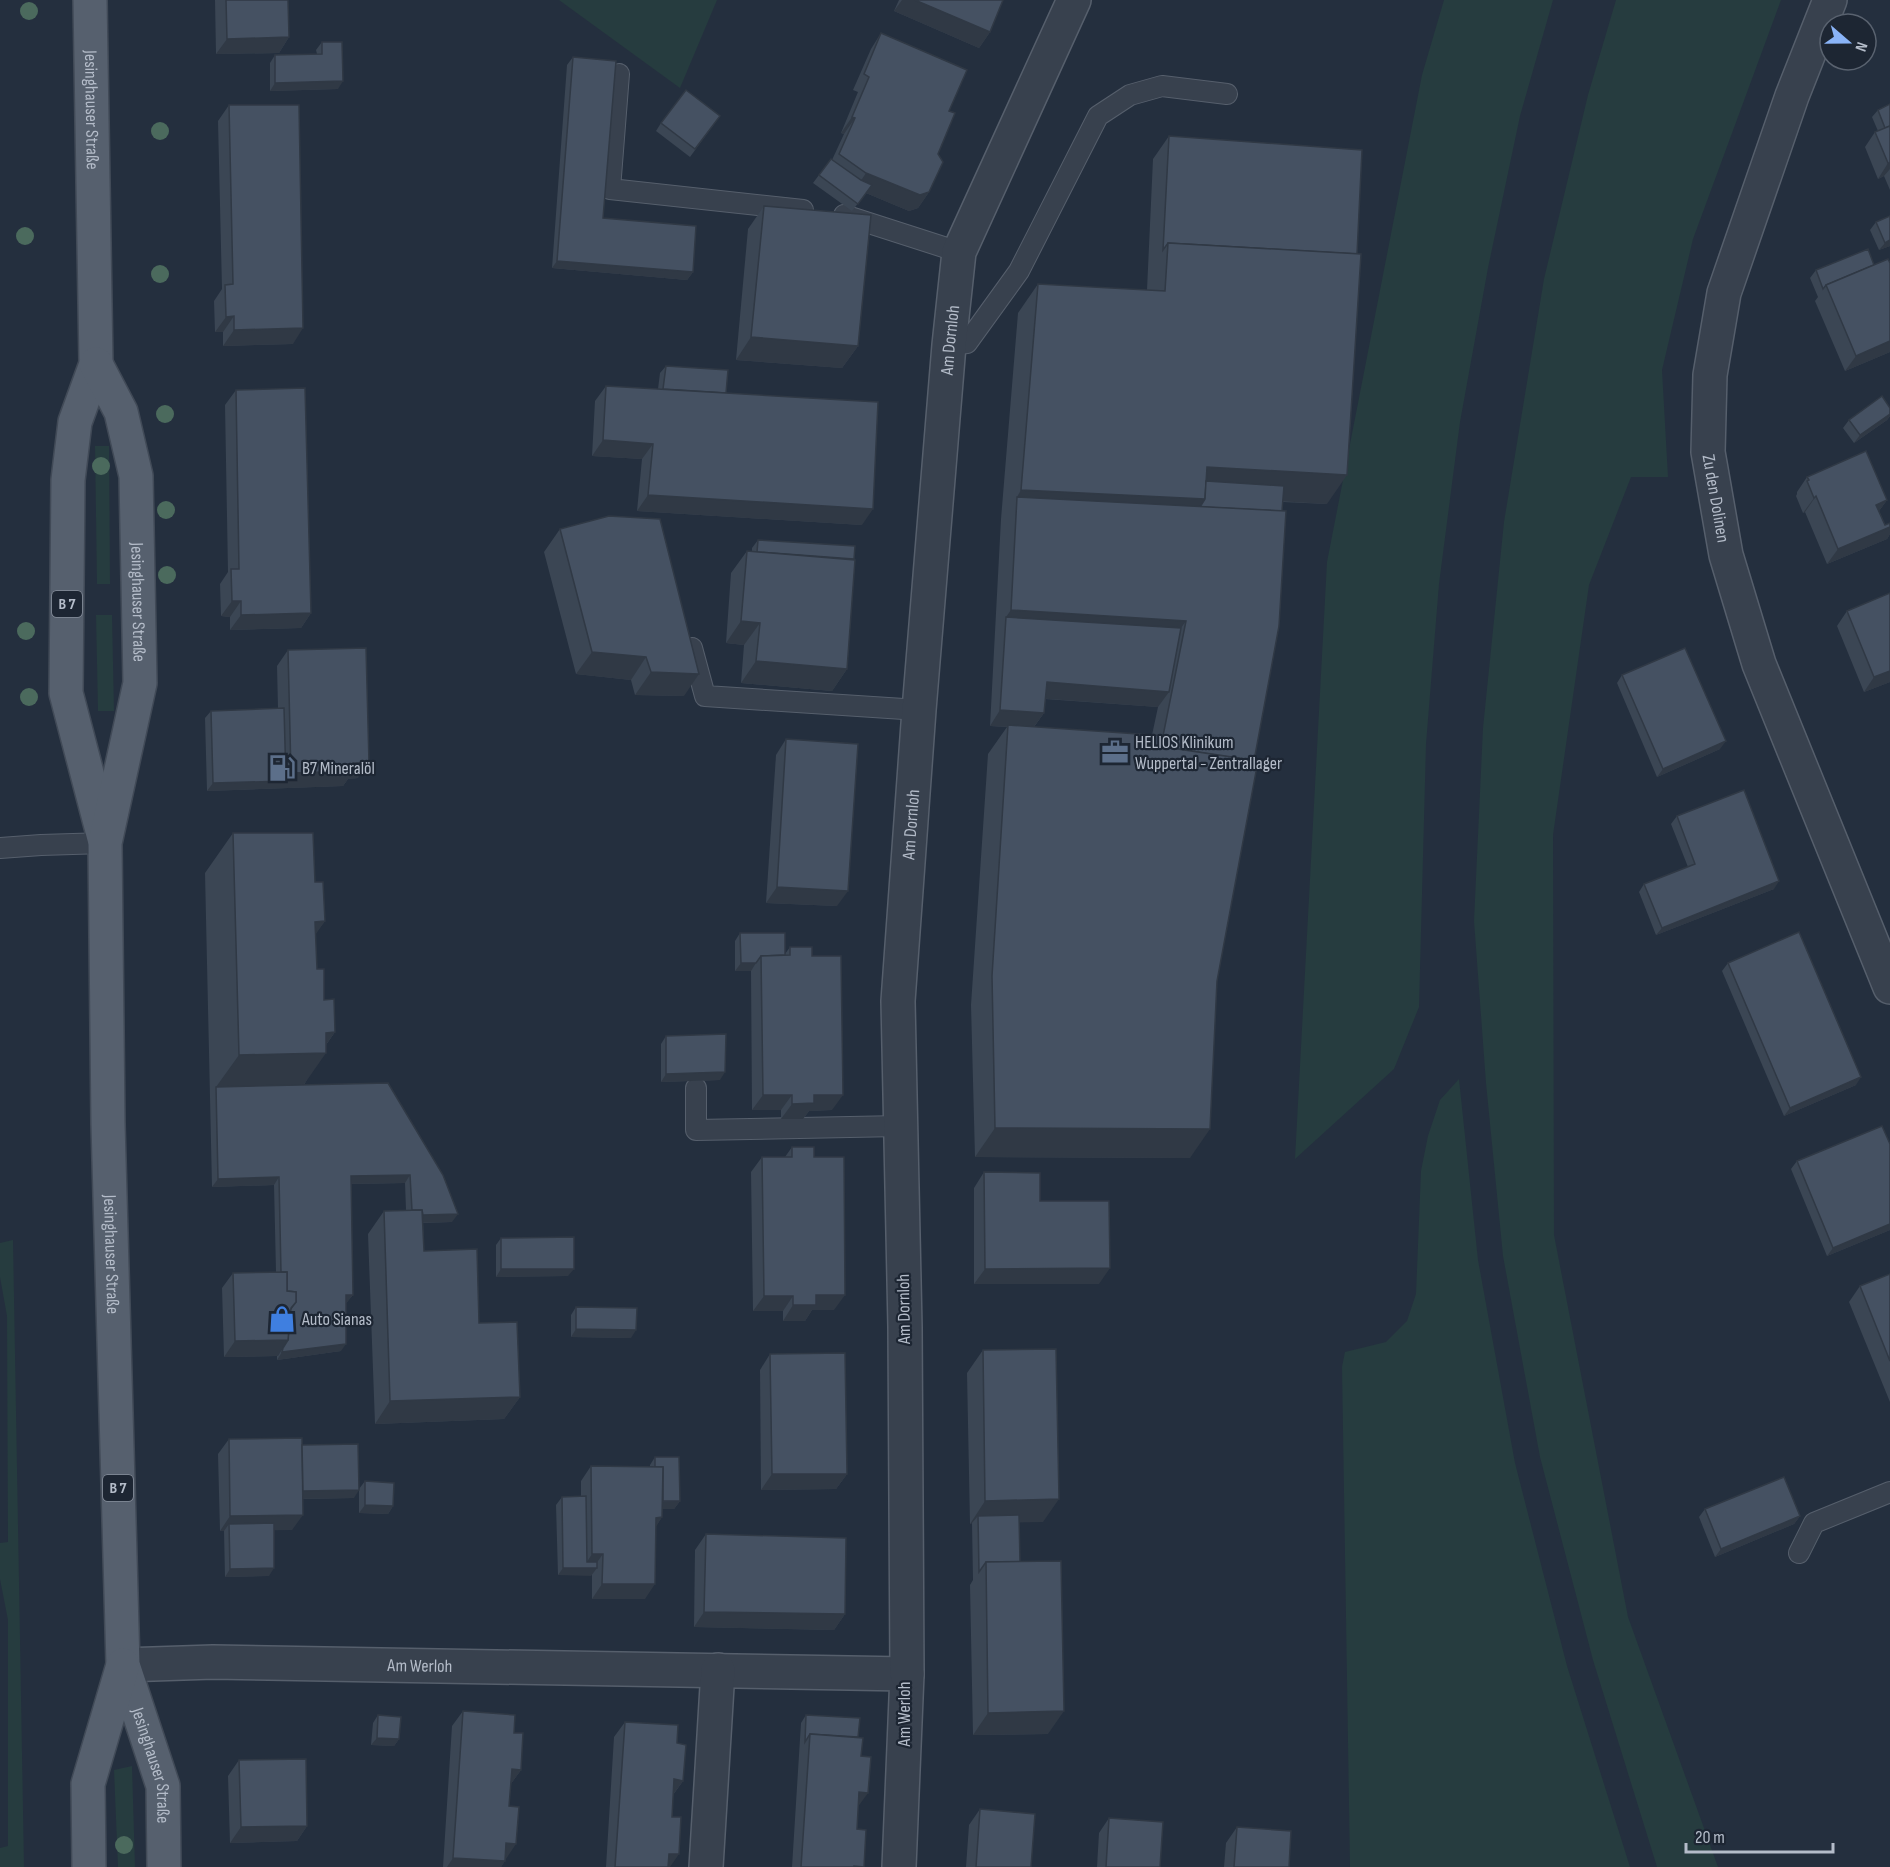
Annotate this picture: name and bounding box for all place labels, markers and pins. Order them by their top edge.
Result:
place label: HELIOS Klinikum Wuppertal - Zentrallager [1135,732,1282,774]
office icon: HELIOS Klinikum Wuppertal - Zentrallager [1100,737,1130,767]
fuel station icon: B7 Mineralöl [267,753,297,783]
place label: B7 Mineralöl [302,758,375,779]
shop icon: Auto Sianas [267,1304,297,1334]
place label: Auto Sianas [301,1309,372,1330]

